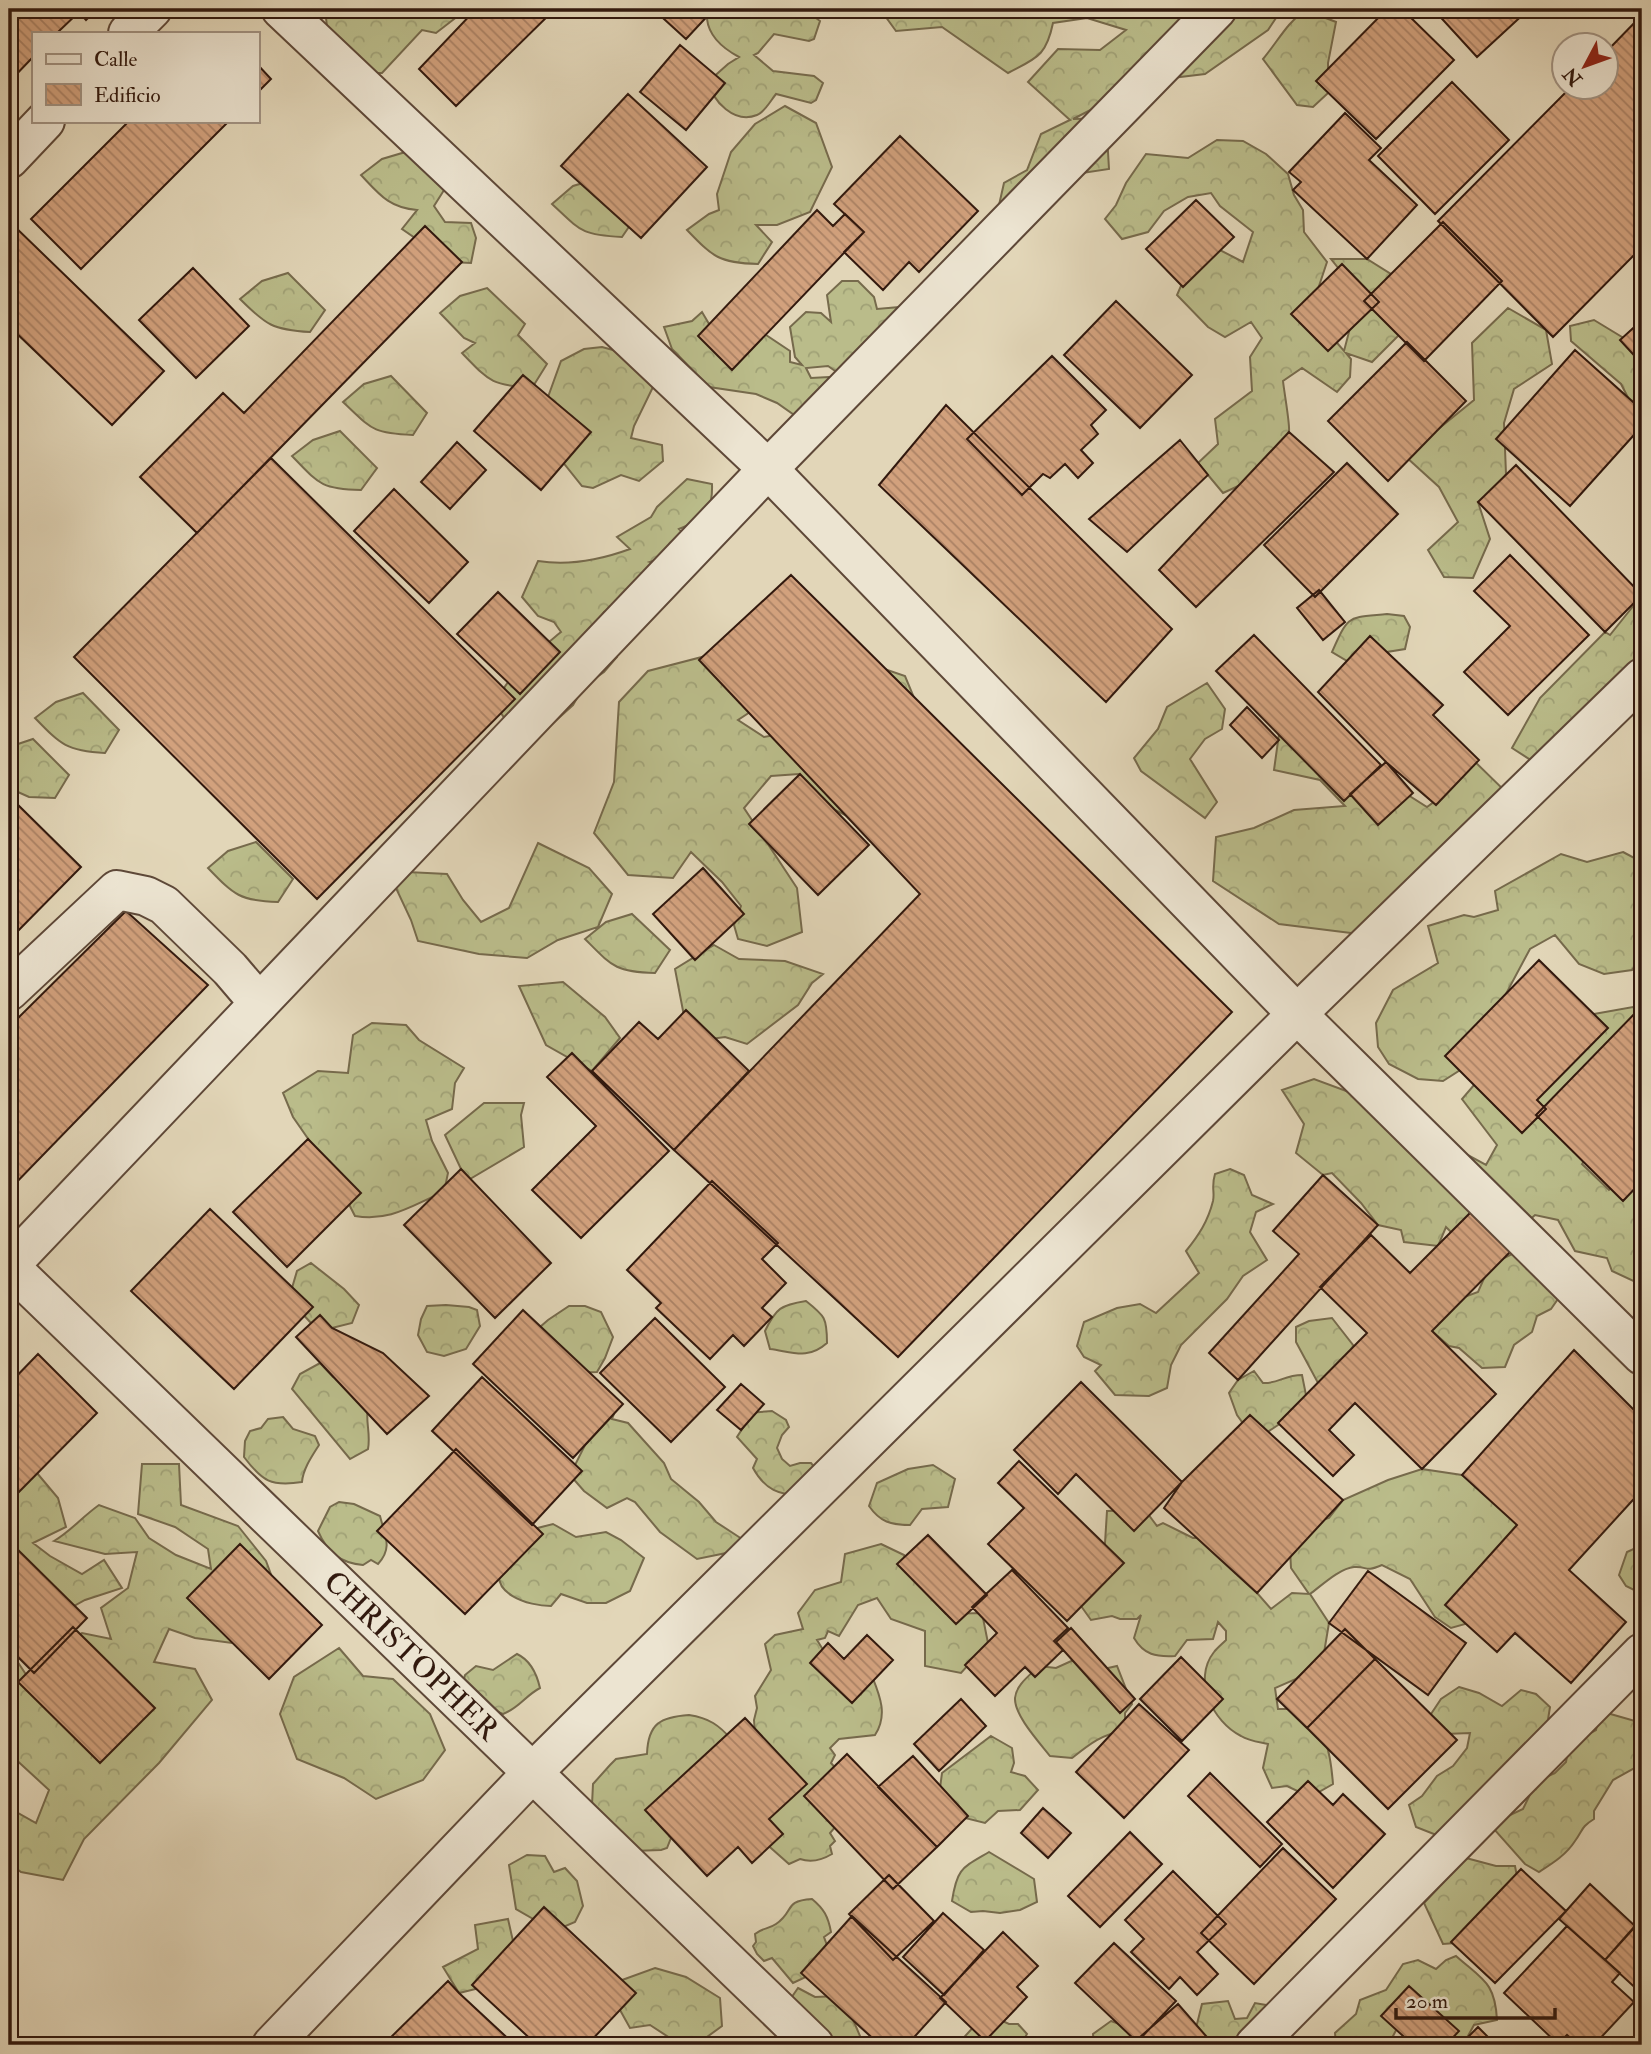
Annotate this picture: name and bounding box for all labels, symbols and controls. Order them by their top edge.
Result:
legend [32,32,259,122]
north arrow [1550,32,1620,102]
text: Calle [94,46,138,73]
text: N [1558,61,1588,92]
text: Edificio [94,82,161,109]
street label: CHRISTOPHER [316,1563,507,1750]
scale bar [1396,1977,1555,2021]
text: 20 m [1406,1988,1448,2015]

